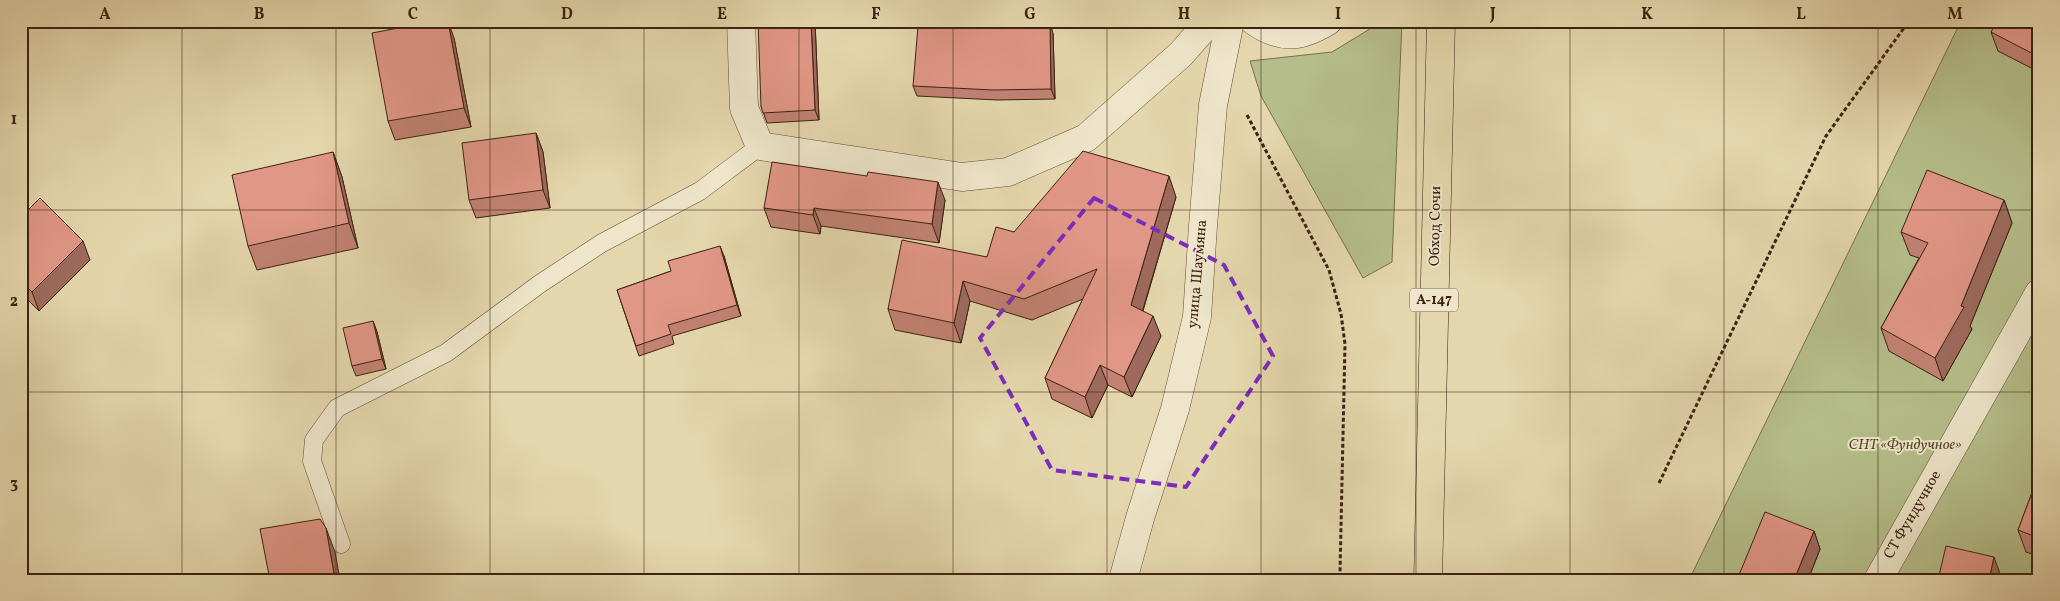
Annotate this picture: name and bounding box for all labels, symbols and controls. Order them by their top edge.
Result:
text: A [99,4,111,26]
text: B [254,4,265,26]
text: C [408,4,418,26]
text: D [561,4,573,26]
text: E [717,4,727,26]
text: F [871,4,881,26]
text: G [1024,4,1036,26]
text: H [1178,4,1190,26]
text: I [1335,4,1341,26]
text: J [1489,4,1496,26]
text: K [1641,4,1653,26]
text: L [1796,4,1806,26]
text: M [1947,4,1963,26]
text: 1 [11,109,17,131]
street label: Обход Сочи [1425,186,1447,266]
street label: улица Шаумяна [1183,219,1213,329]
road number: А-147 [1410,288,1458,312]
text: 2 [10,291,18,313]
park label: СНТ «Фундучное» [1848,435,1962,456]
street label: СТ Фундучное [1879,467,1947,563]
text: 3 [10,473,18,495]

